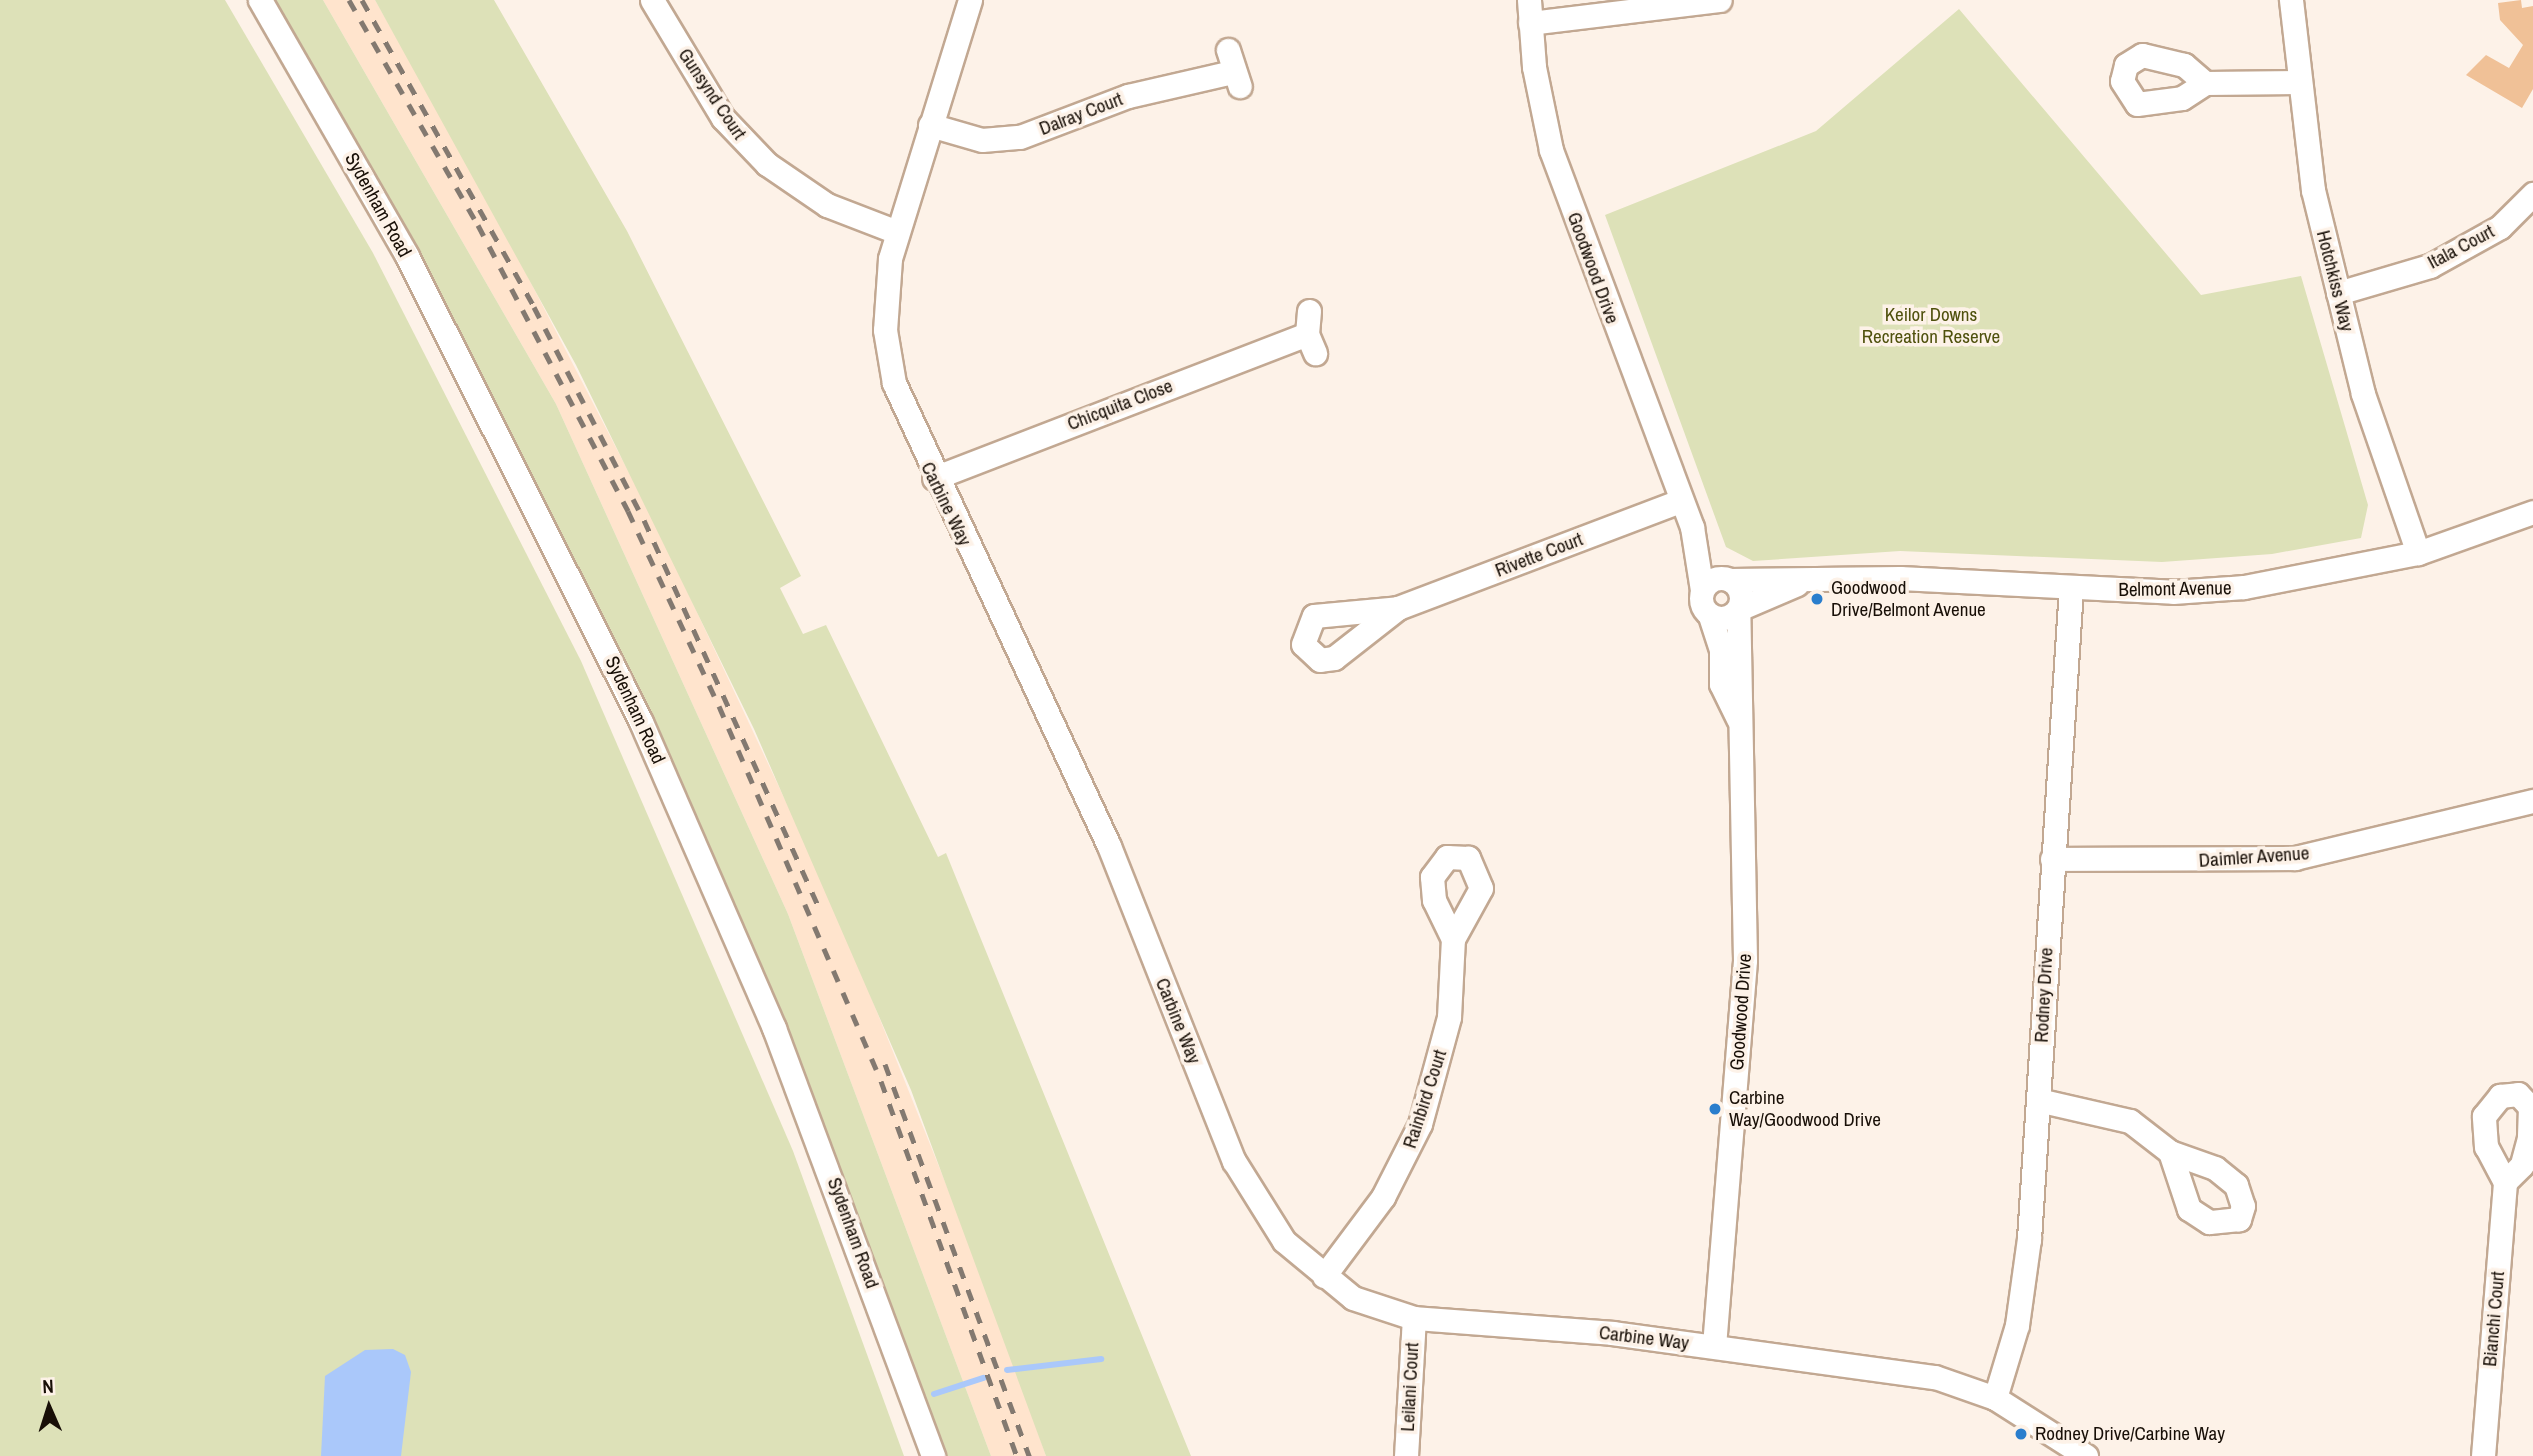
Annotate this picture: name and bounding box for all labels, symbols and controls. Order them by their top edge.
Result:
street label: Gunsynd Court [673,44,751,144]
street label: Dalray Court [1036,88,1126,140]
street label: Sydenham Road [340,149,416,261]
street label: Goodwood Drive [1562,209,1624,327]
street label: Itala Court [2424,220,2498,274]
street label: Hotchkiss Way [2311,228,2359,334]
park label: Keilor Downs Recreation Reserve [1862,304,2000,348]
street label: Chicquita Close [1064,374,1176,436]
street label: Carbine Way [916,458,976,550]
street label: Rivette Court [1492,528,1586,582]
place label: Goodwood Drive/Belmont Avenue [1831,577,1987,621]
street label: Belmont Avenue [2118,577,2232,601]
marker: Goodwood Drive/Belmont Avenue [1809,591,1825,607]
street label: Sydenham Road [600,653,670,767]
street label: Daimler Avenue [2198,842,2310,872]
street label: Rodney Drive [2030,947,2058,1043]
street label: Goodwood Drive [1726,953,1756,1071]
street label: Carbine Way [1151,975,1205,1067]
street label: Rainbird Court [1398,1047,1452,1151]
place label: Carbine Way/Goodwood Drive [1729,1087,1881,1131]
marker: Carbine Way/Goodwood Drive [1707,1101,1723,1117]
street label: Sydenham Road [822,1175,884,1291]
street label: Bianchi Court [2478,1271,2510,1367]
street label: Carbine Way [1598,1321,1690,1355]
street label: Leilani Court [1396,1342,1424,1432]
north arrow [14,1372,84,1442]
text: N [42,1373,54,1399]
place label: Rodney Drive/Carbine Way [2035,1423,2225,1445]
marker: Rodney Drive/Carbine Way [2013,1426,2029,1442]

